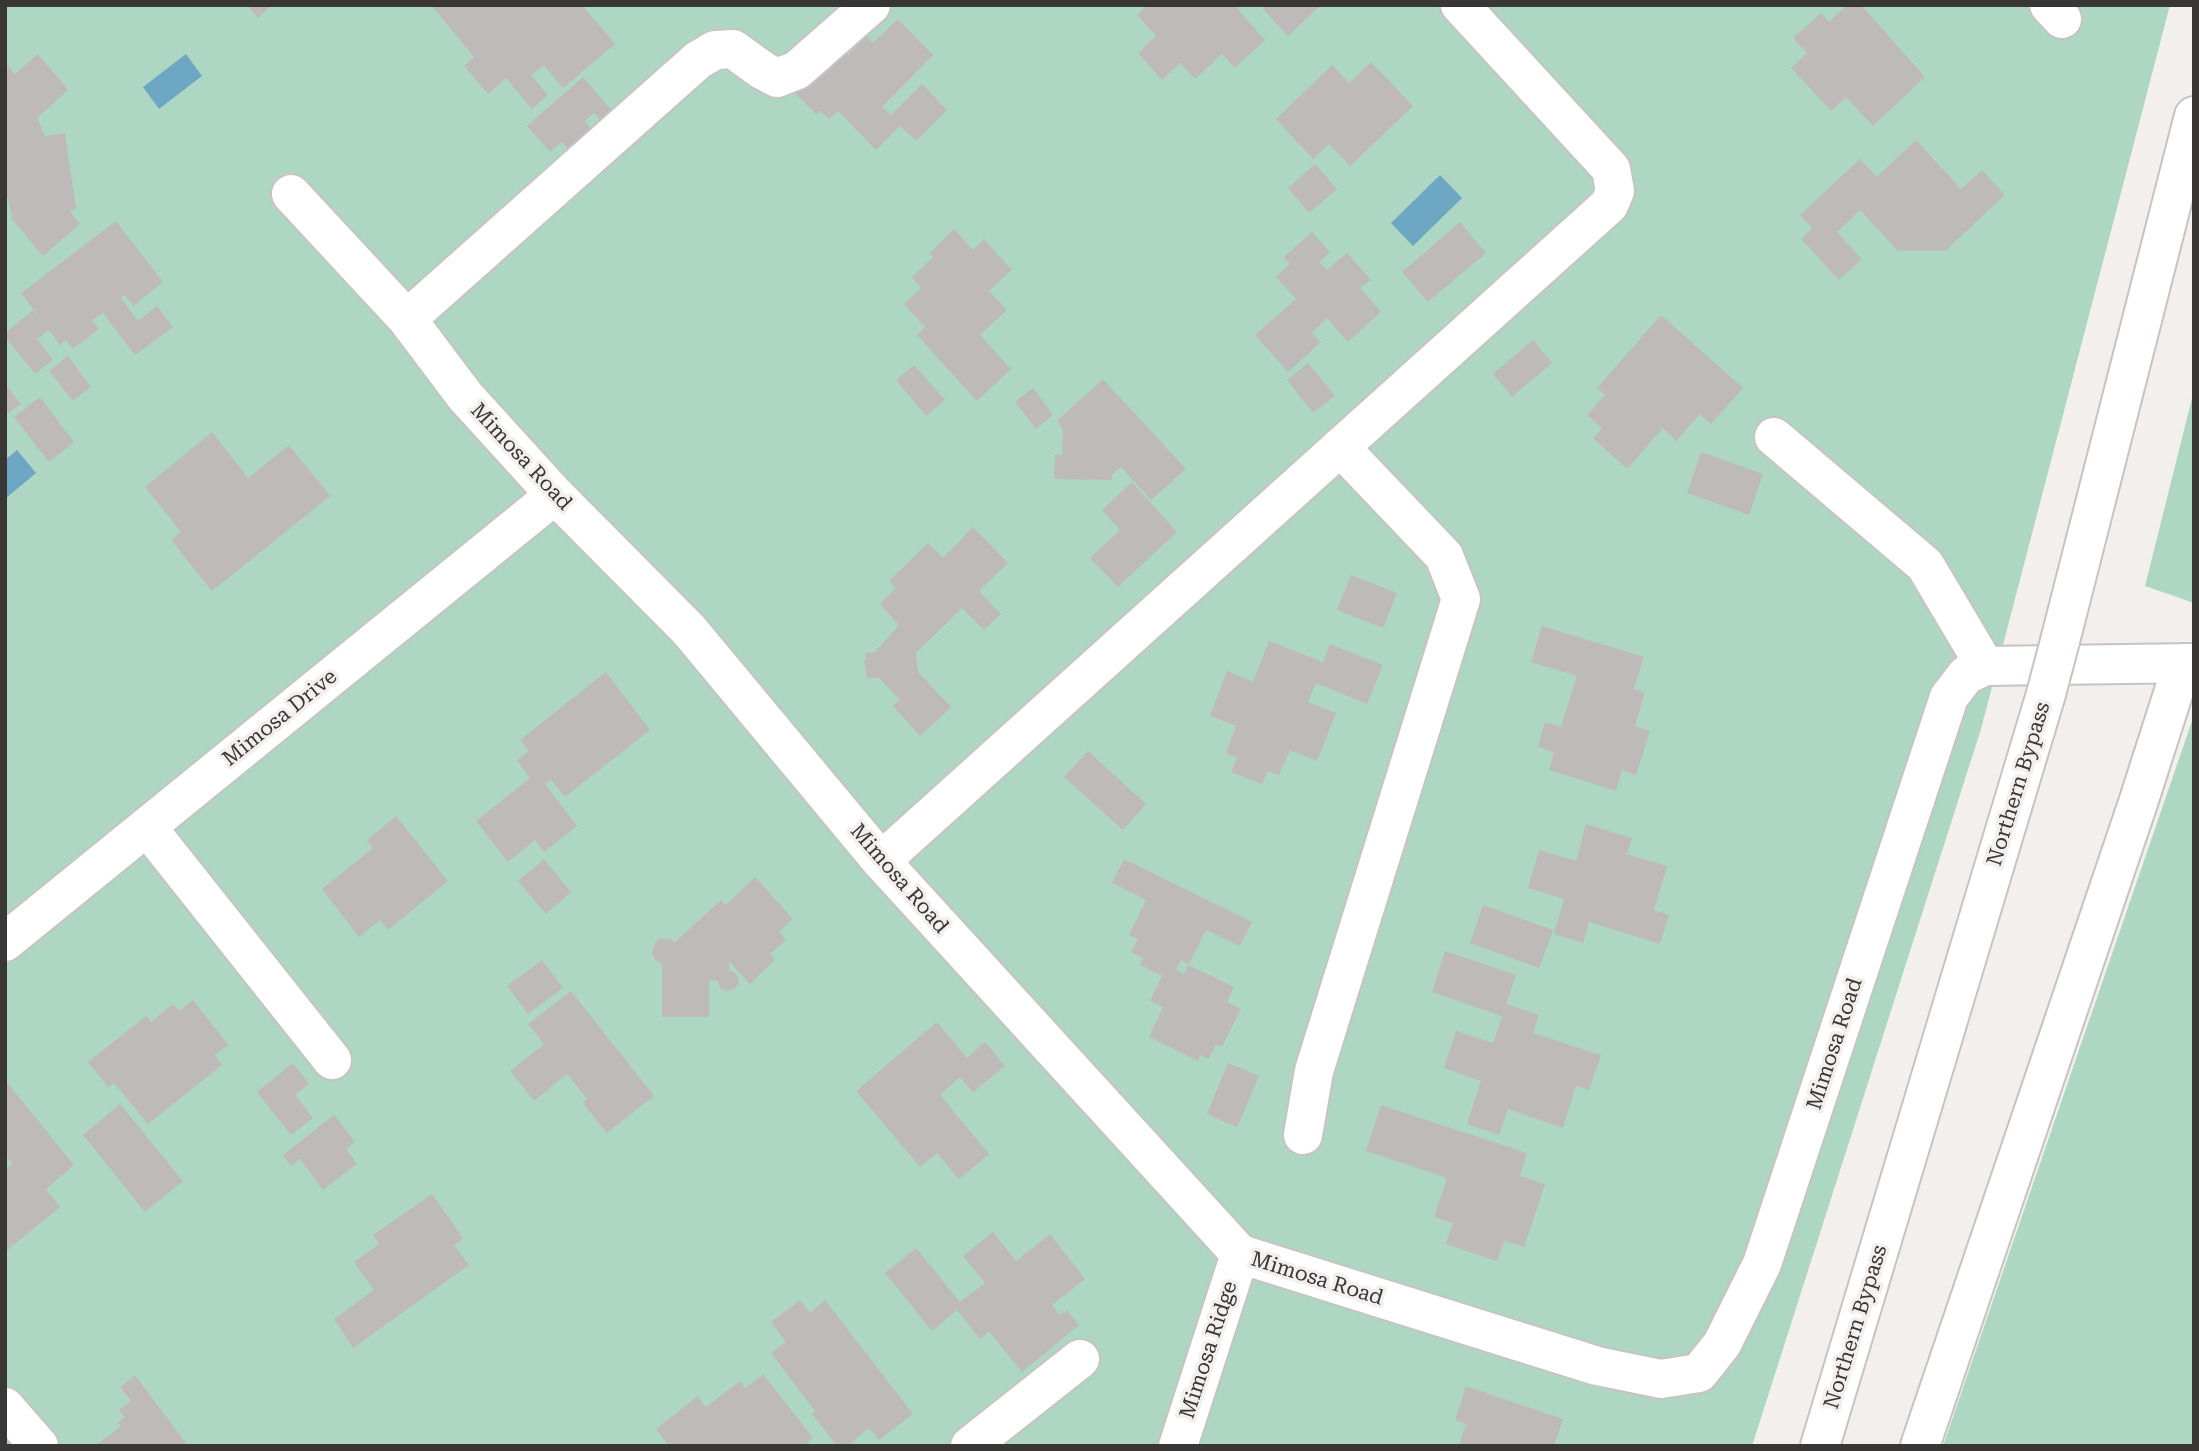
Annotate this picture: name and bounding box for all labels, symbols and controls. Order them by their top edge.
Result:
street label: Mimosa Road [465,398,577,516]
street label: Mimosa Drive [218,664,342,772]
street label: Northern Bypass [1982,699,2056,869]
street label: Mimosa Road [845,819,953,939]
street label: Mimosa Road [1802,975,1868,1113]
street label: Northern Bypass [1819,1242,1893,1412]
street label: Mimosa Road [1248,1247,1386,1311]
street label: Mimosa Ridge [1175,1278,1243,1422]

